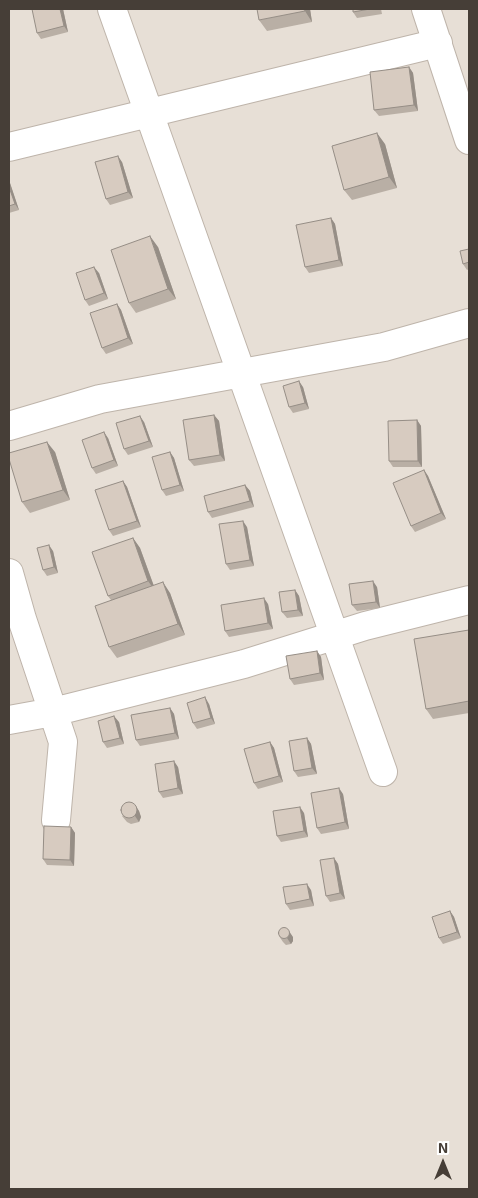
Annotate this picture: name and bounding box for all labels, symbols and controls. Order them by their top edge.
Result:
north arrow [418,1138,468,1188]
text: N [438,1139,448,1156]

